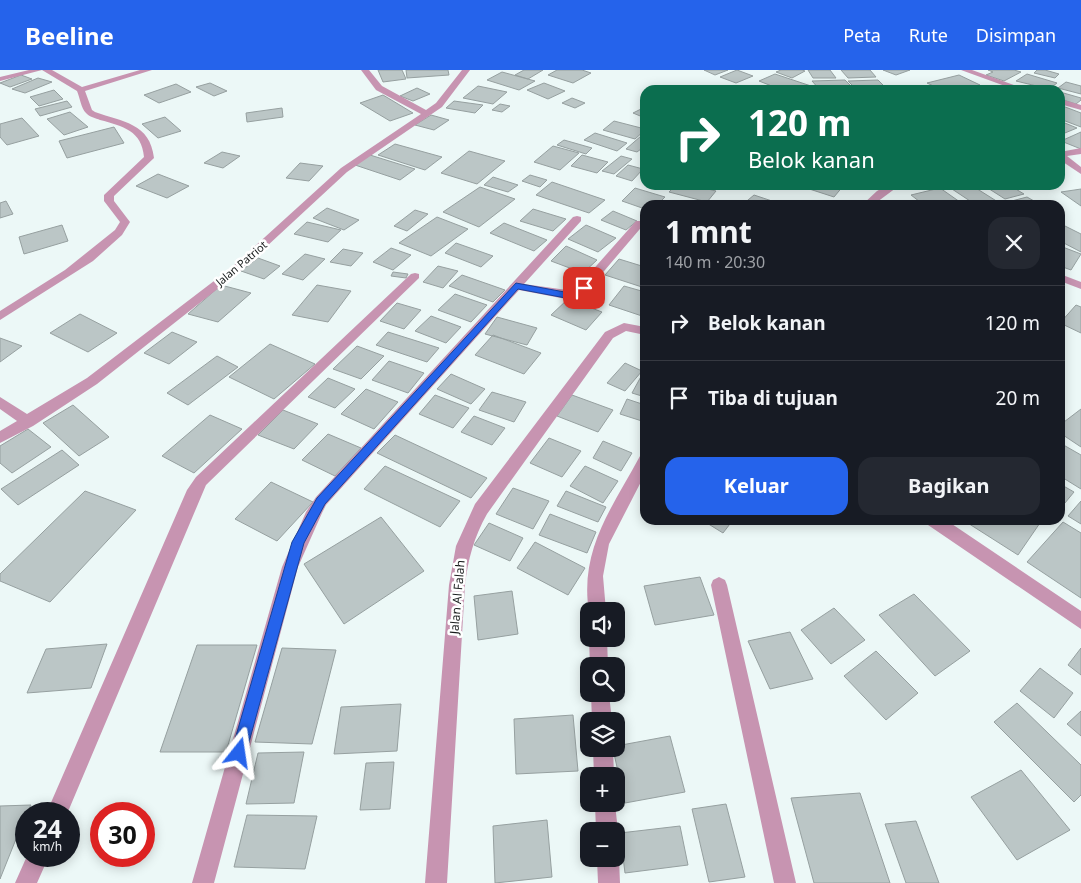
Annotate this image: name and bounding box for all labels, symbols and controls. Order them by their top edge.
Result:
text: Beeline [25,19,114,52]
text: Peta [843,23,881,47]
text: Rute [909,23,948,47]
text: Disimpan [976,23,1056,47]
text: 120 m [748,99,851,146]
icon: right [665,105,730,170]
text: Belok kanan [748,144,875,174]
text: 1 mnt [665,211,752,252]
button: close [988,217,1040,269]
street label: Jalan Patriot [211,237,270,290]
text: 140 m · 20:30 [665,251,765,273]
pin [563,267,605,309]
icon: arrive [570,274,598,302]
icon: right [665,309,693,337]
text: Belok kanan [708,310,825,336]
text: 120 m [985,310,1040,336]
icon: arrive [665,384,693,412]
text: Tiba di tujuan [708,385,838,411]
text: 20 m [996,385,1040,411]
button: Keluar [665,457,848,515]
button: Bagikan [858,457,1040,515]
street label: Jalan Al Falah [445,559,469,636]
map controls [580,602,625,867]
button: sound [580,602,625,647]
button: search [580,657,625,702]
button: layers [580,712,625,757]
position arrow [212,726,264,778]
button: + [580,767,625,812]
speed limit sign: 30 [90,802,155,867]
text: 24 [33,811,62,845]
button: − [580,822,625,867]
text: km/h [33,838,62,855]

